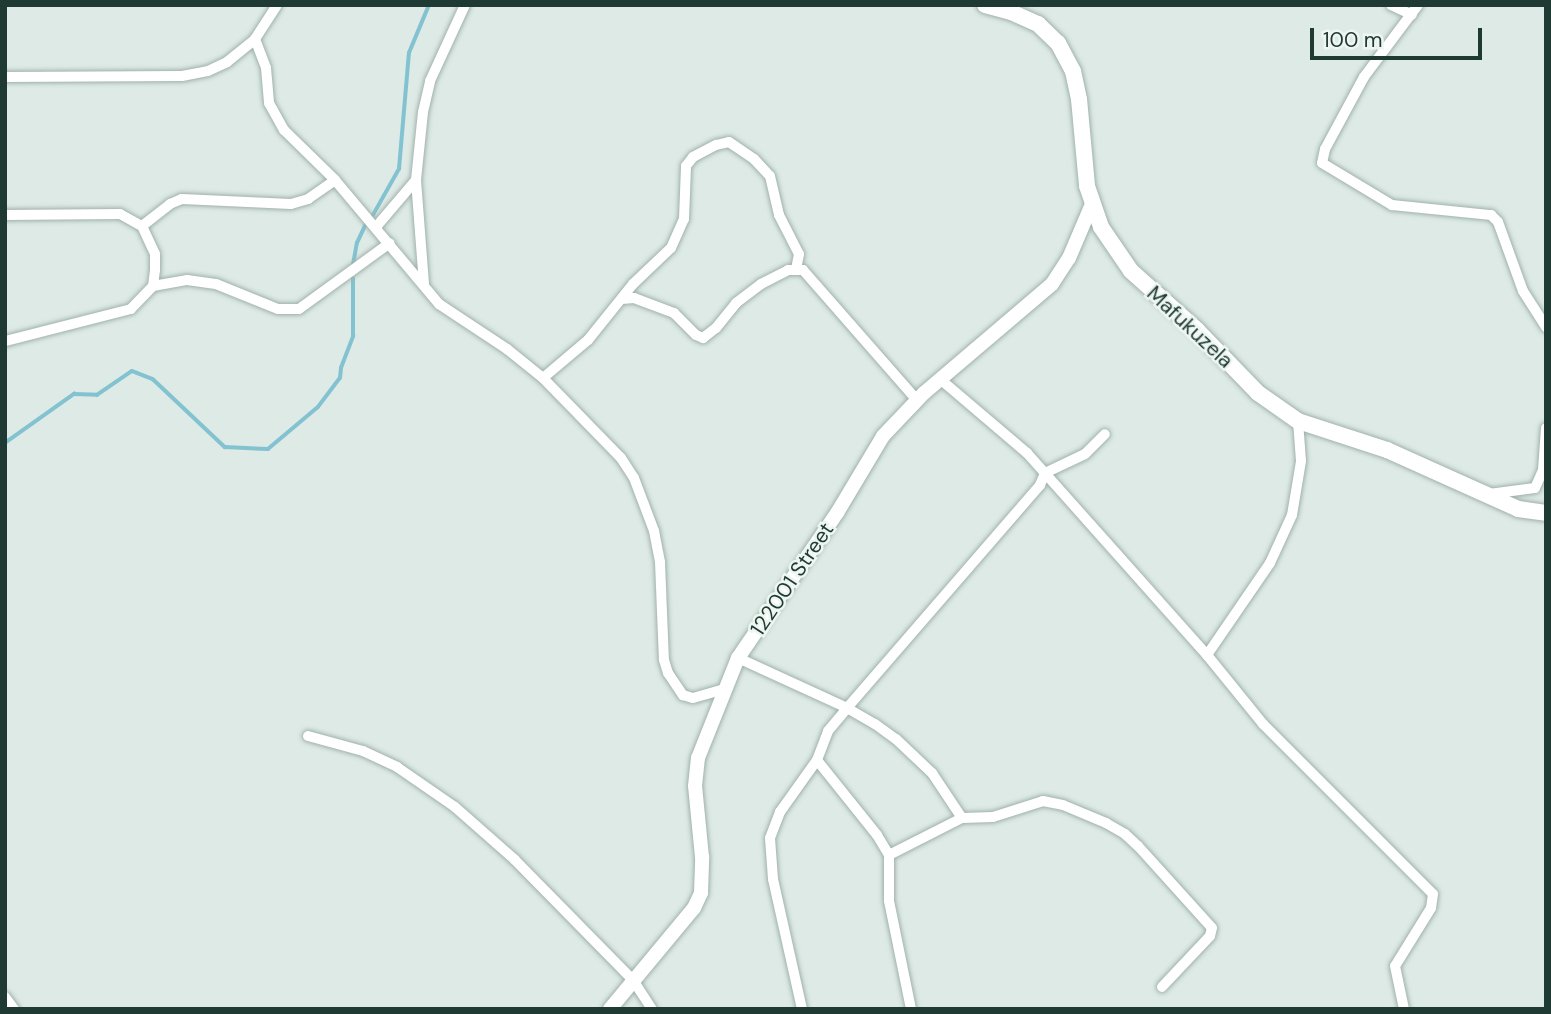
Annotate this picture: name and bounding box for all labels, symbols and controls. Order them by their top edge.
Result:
scale bar [1313,14,1484,58]
text: 100 m [1323,26,1383,54]
street label: Mafukuzela [1142,281,1238,373]
street label: 122001 Street [745,518,839,640]

